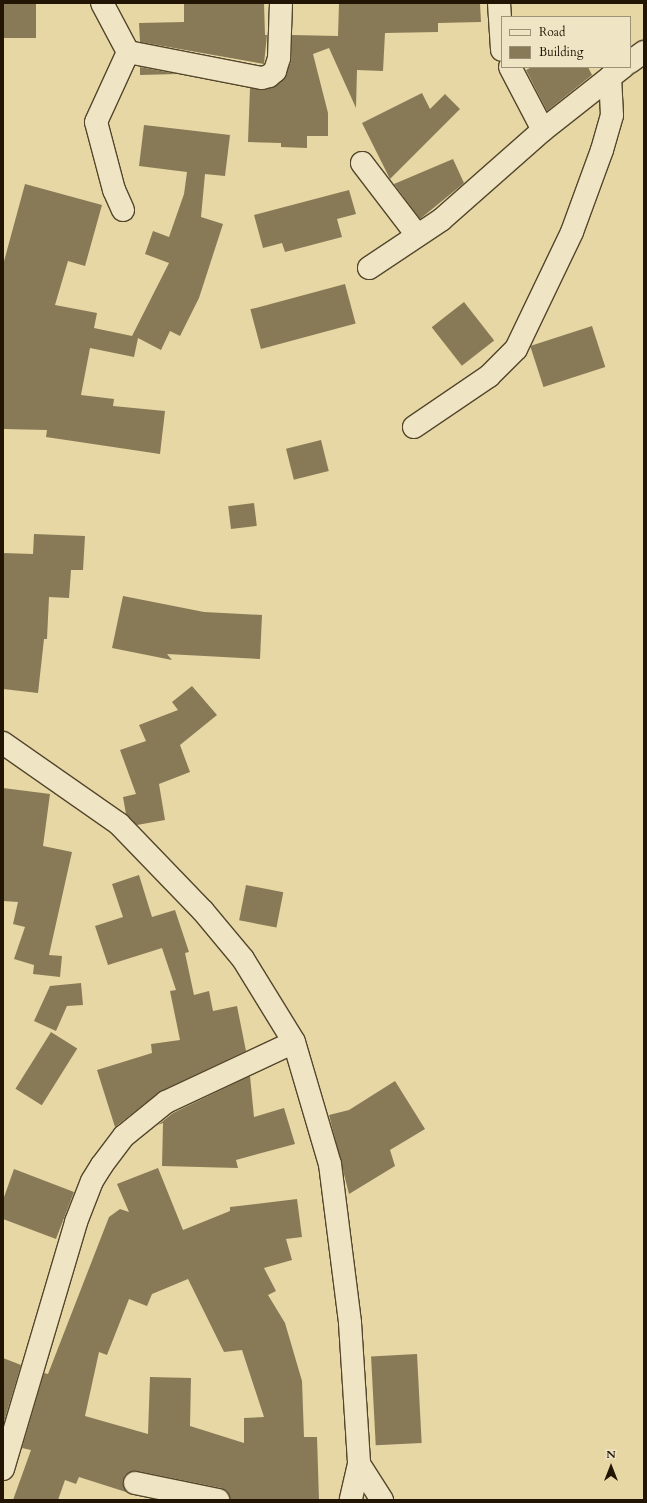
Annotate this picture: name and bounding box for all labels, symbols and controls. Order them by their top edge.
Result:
legend [501,16,631,68]
text: Road [539,24,565,40]
text: Building [539,44,583,60]
north arrow [591,1447,631,1487]
text: N [606,1447,616,1462]

